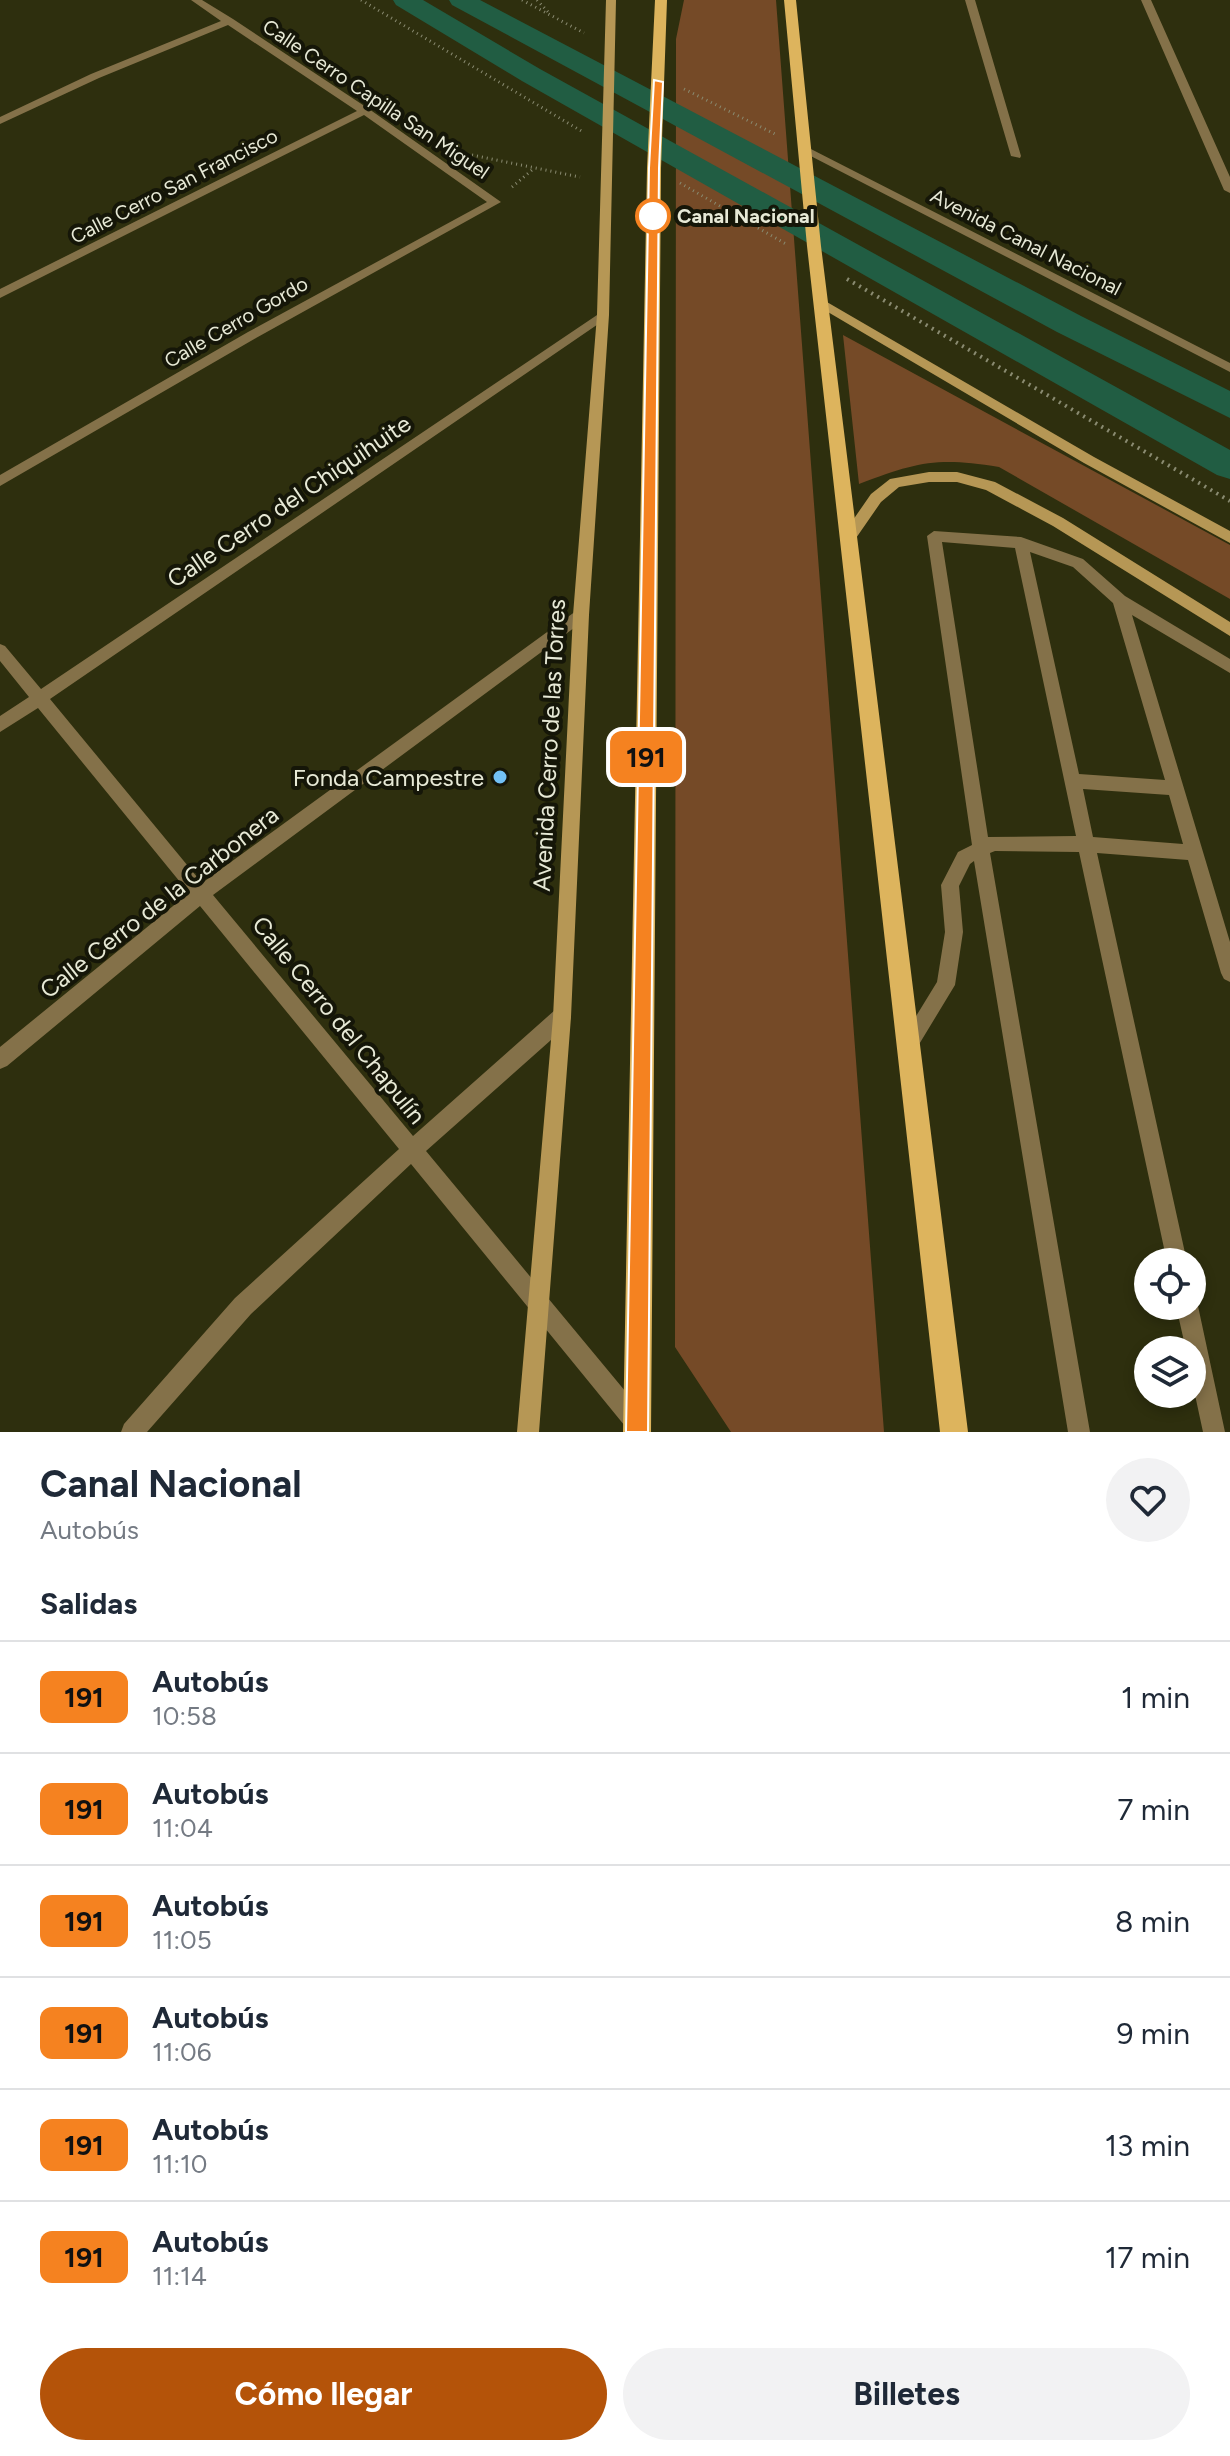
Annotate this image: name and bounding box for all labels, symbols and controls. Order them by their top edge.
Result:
street label: Calle Cerro Capilla San Miguel [258,14,494,184]
street label: Calle Cerro San Francisco [66,123,282,249]
street label: Avenida Canal Nacional [927,183,1125,301]
marker: Canal Nacional [636,199,670,233]
place label: Canal Nacional [677,204,815,228]
street label: Calle Cerro Gordo [160,271,312,373]
street label: Calle Cerro del Chiquihuite [162,409,416,593]
street label: Avenida Cerro de las Torres [527,598,571,892]
line badge: 191 [600,731,692,783]
text: 191 [626,740,666,774]
place label: Fonda Campestre [293,763,484,792]
marker: Fonda Campestre [491,768,509,786]
street label: Calle Cerro de la Carbonera [34,800,284,1004]
street label: Calle Cerro del Chapulín [246,910,432,1130]
map controls [1134,1248,1206,1408]
button: locate [1134,1248,1206,1320]
button: layers [1134,1336,1206,1408]
button: heart [1106,1458,1190,1542]
text: Canal Nacional [40,1461,302,1507]
text: Autobús [40,1514,139,1546]
text: Salidas [40,1585,137,1622]
text: Autobús [152,1663,269,1700]
text: 1 min [1121,1679,1190,1716]
text: 191 [64,1680,104,1714]
text: 10:58 [152,1700,217,1732]
text: Autobús [152,1775,269,1812]
text: 7 min [1117,1791,1190,1828]
text: 191 [64,1792,104,1826]
text: 11:04 [152,1812,213,1844]
text: Autobús [152,1887,269,1924]
text: 8 min [1115,1903,1190,1940]
text: 191 [64,1904,104,1938]
text: 11:05 [152,1924,212,1956]
text: Autobús [152,1999,269,2036]
text: 9 min [1116,2015,1190,2052]
text: 191 [64,2016,104,2050]
text: 11:06 [152,2036,211,2068]
text: Autobús [152,2111,269,2148]
text: 13 min [1105,2127,1190,2164]
text: 191 [64,2128,104,2162]
text: 11:10 [152,2148,207,2180]
text: Autobús [152,2223,269,2260]
text: 17 min [1105,2239,1190,2276]
text: 191 [64,2240,104,2274]
text: 11:14 [152,2260,207,2292]
button: Cómo llegar [40,2348,607,2440]
button: Billetes [623,2348,1190,2440]

